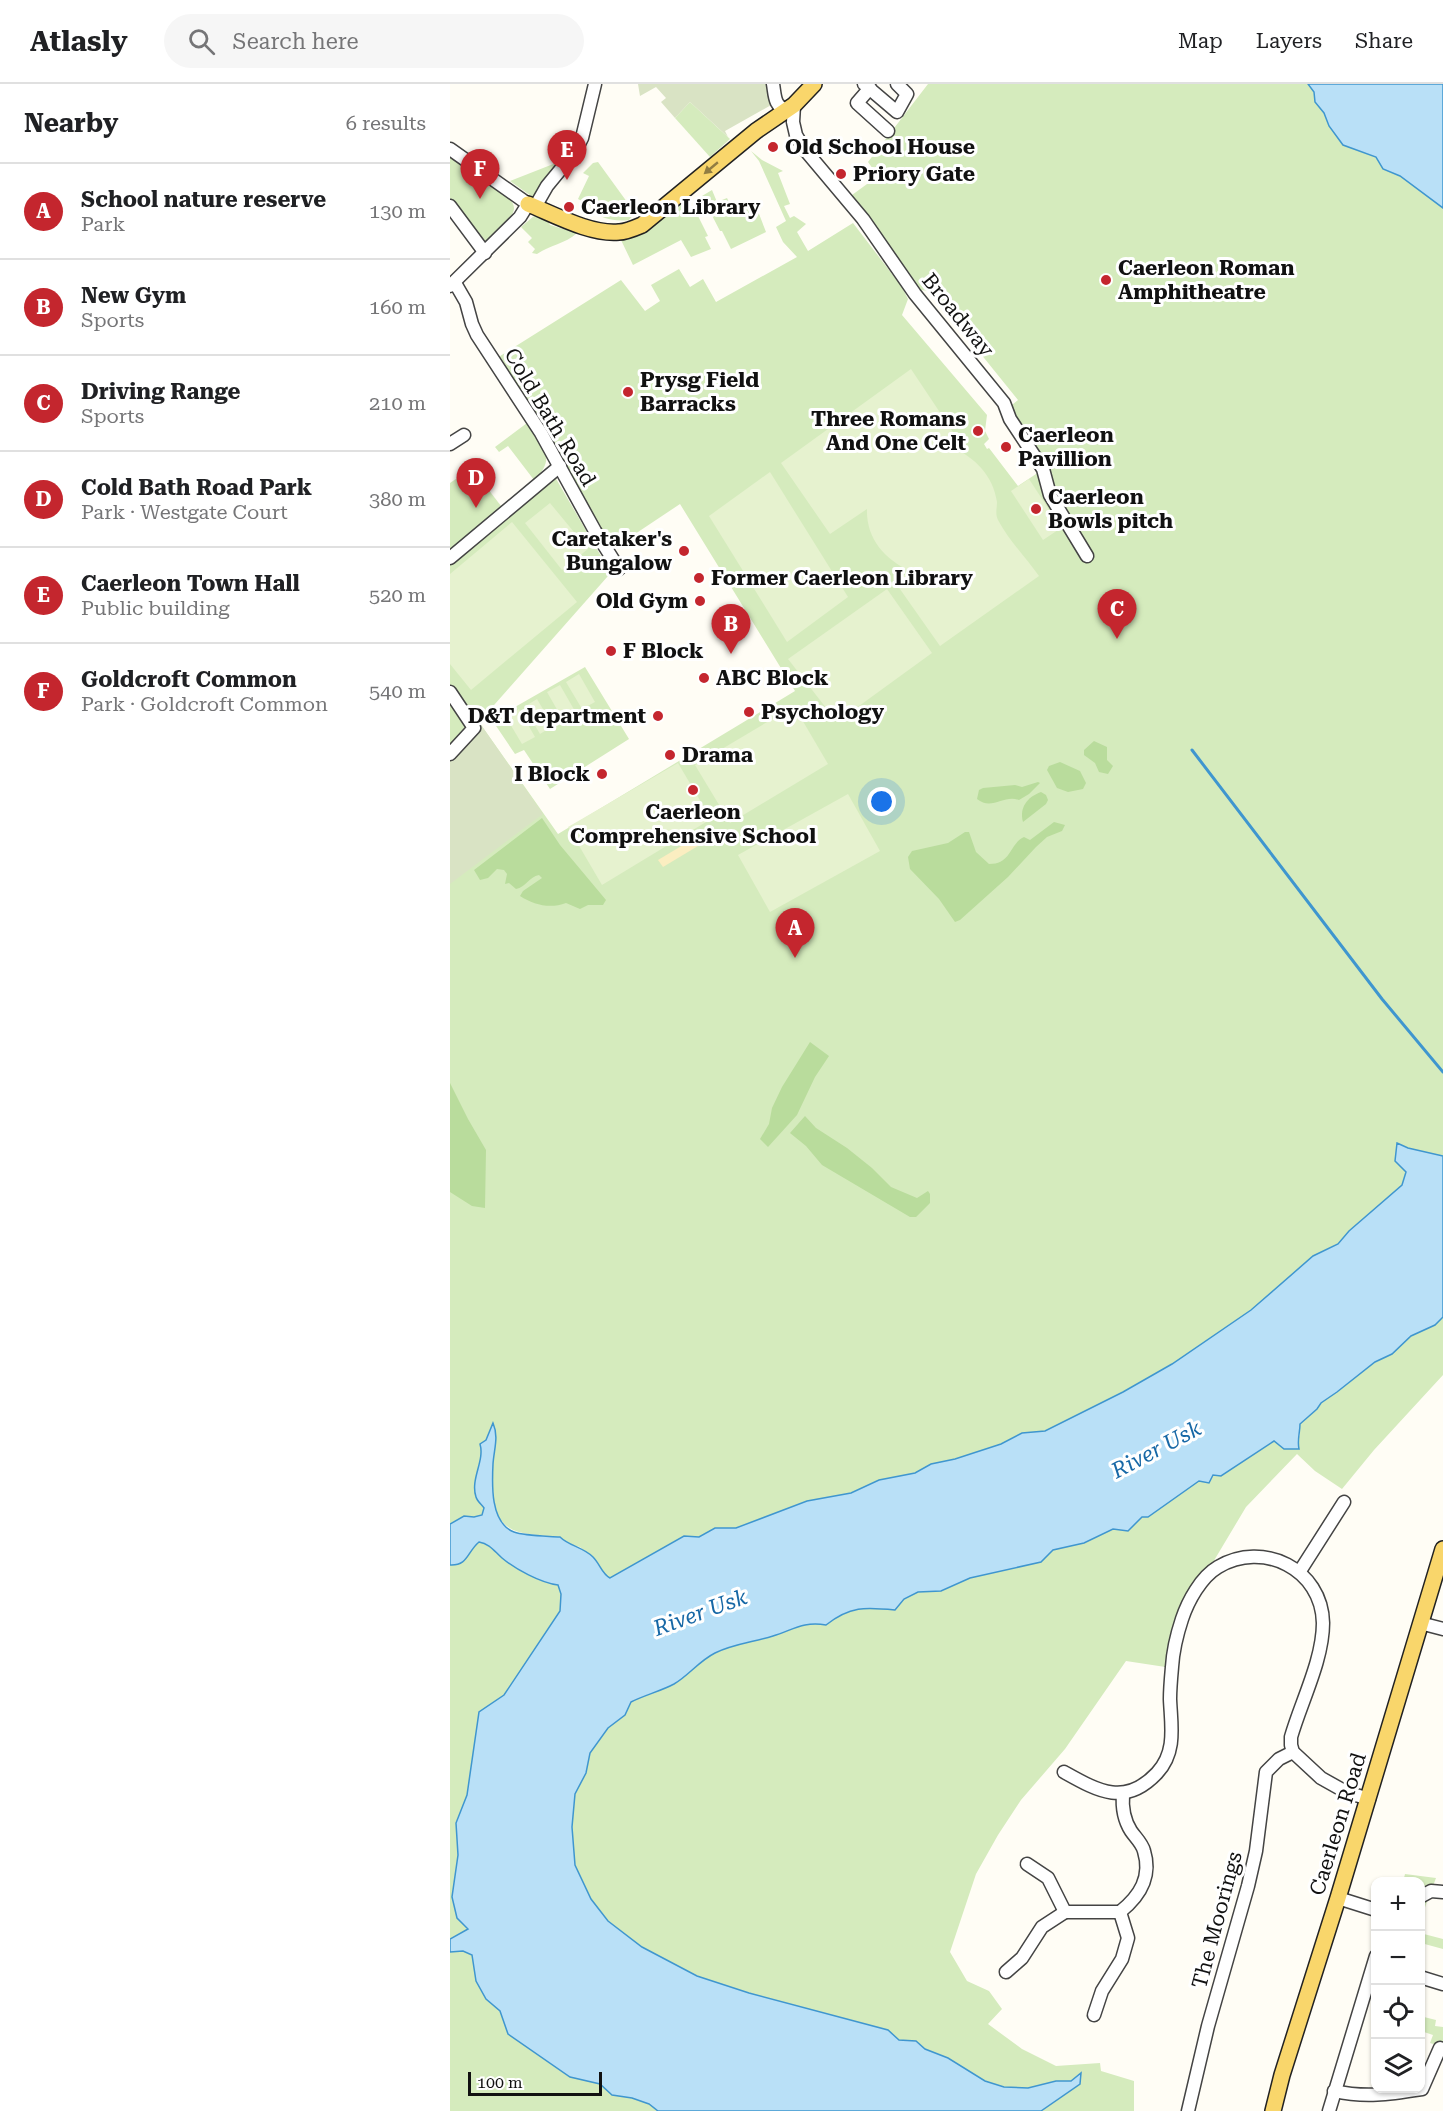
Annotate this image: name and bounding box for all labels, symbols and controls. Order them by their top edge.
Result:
search box [164,14,584,68]
text: Atlasly [30,25,128,58]
icon: search [185,25,218,58]
text: Search here [233,29,359,54]
text: Map [1178,29,1223,53]
text: Layers [1256,29,1322,53]
text: Share [1355,29,1413,53]
text: Nearby [24,108,118,138]
text: 6 results [346,111,426,135]
pin: E [548,130,586,180]
place label: Old School House [785,135,975,159]
marker: Old School House [766,140,780,154]
pin: F [460,150,500,199]
one-way arrow [704,161,719,174]
place label: Priory Gate [853,162,975,186]
marker: Priory Gate [834,167,848,181]
text: School nature reserve [81,187,326,212]
place label: Caerleon Library [581,195,761,219]
text: A [36,199,51,223]
text: 130 m [369,199,426,223]
marker: Caerleon Library [562,200,576,214]
text: Park [81,212,125,236]
place label: Caerleon Roman Amphitheatre [1118,256,1295,304]
street label: Broadway [917,269,999,362]
marker: Caerleon Roman Amphitheatre [1099,273,1113,287]
text: New Gym [81,283,186,308]
text: B [36,295,51,319]
text: 160 m [369,295,426,319]
text: Sports [81,308,144,332]
street label: Cold Bath Road [499,344,601,491]
place label: Prysg Field Barracks [640,368,759,416]
text: Driving Range [81,379,240,404]
marker: Prysg Field Barracks [621,385,635,399]
text: C [37,391,51,415]
text: 210 m [369,391,426,415]
text: Sports [81,404,144,428]
place label: Three Romans And One Celt [811,407,966,455]
place label: Caerleon Pavillion [1018,423,1114,471]
marker: Three Romans And One Celt [971,424,985,438]
marker: Caerleon Pavillion [999,440,1013,454]
pin: D [456,458,496,508]
text: Cold Bath Road Park [81,475,312,500]
place label: Caerleon Bowls pitch [1048,485,1173,533]
text: D [35,487,52,511]
text: 380 m [369,487,426,511]
text: Park · Westgate Court [81,500,288,524]
marker: Caerleon Bowls pitch [1029,502,1043,516]
place label: Caretaker's Bungalow [551,527,672,575]
marker: Caretaker's Bungalow [677,544,691,558]
place label: Former Caerleon Library [711,566,973,590]
text: Caerleon Town Hall [81,571,300,596]
marker: Former Caerleon Library [692,571,706,585]
text: E [37,583,50,607]
text: 520 m [369,583,426,607]
place label: Old Gym [596,589,688,613]
pin: C [1098,590,1136,639]
marker: Old Gym [693,594,707,608]
text: Public building [81,596,230,620]
pin: B [712,604,750,654]
place label: F Block [623,639,704,663]
marker: F Block [604,644,618,658]
place label: ABC Block [716,666,829,690]
text: Goldcroft Common [81,667,297,692]
marker: ABC Block [697,671,711,685]
text: F [37,679,50,703]
text: 540 m [369,679,426,703]
text: Park · Goldcroft Common [81,692,328,716]
place label: Psychology [761,700,885,724]
place label: D&T department [468,704,646,728]
marker: Psychology [742,705,756,719]
marker: D&T department [651,709,665,723]
place label: Drama [682,743,754,767]
marker: Drama [663,748,677,762]
place label: I Block [514,762,590,786]
marker: I Block [595,767,609,781]
marker: Caerleon Comprehensive School [686,783,700,797]
your location [867,787,896,816]
place label: Caerleon Comprehensive School [570,800,816,848]
pin: A [776,908,814,958]
water label: River Usk [1106,1415,1205,1484]
water label: River Usk [649,1584,750,1641]
street label: Caerleon Road [1305,1749,1371,1898]
street label: The Moorings [1187,1849,1247,1991]
map controls [1371,1877,1425,2093]
button: + [1371,1877,1425,1931]
button: − [1371,1931,1425,1985]
button: locate [1371,1985,1425,2039]
button: layers [1371,2039,1425,2093]
scale bar [468,2069,602,2096]
text: 100 m [477,2073,523,2092]

